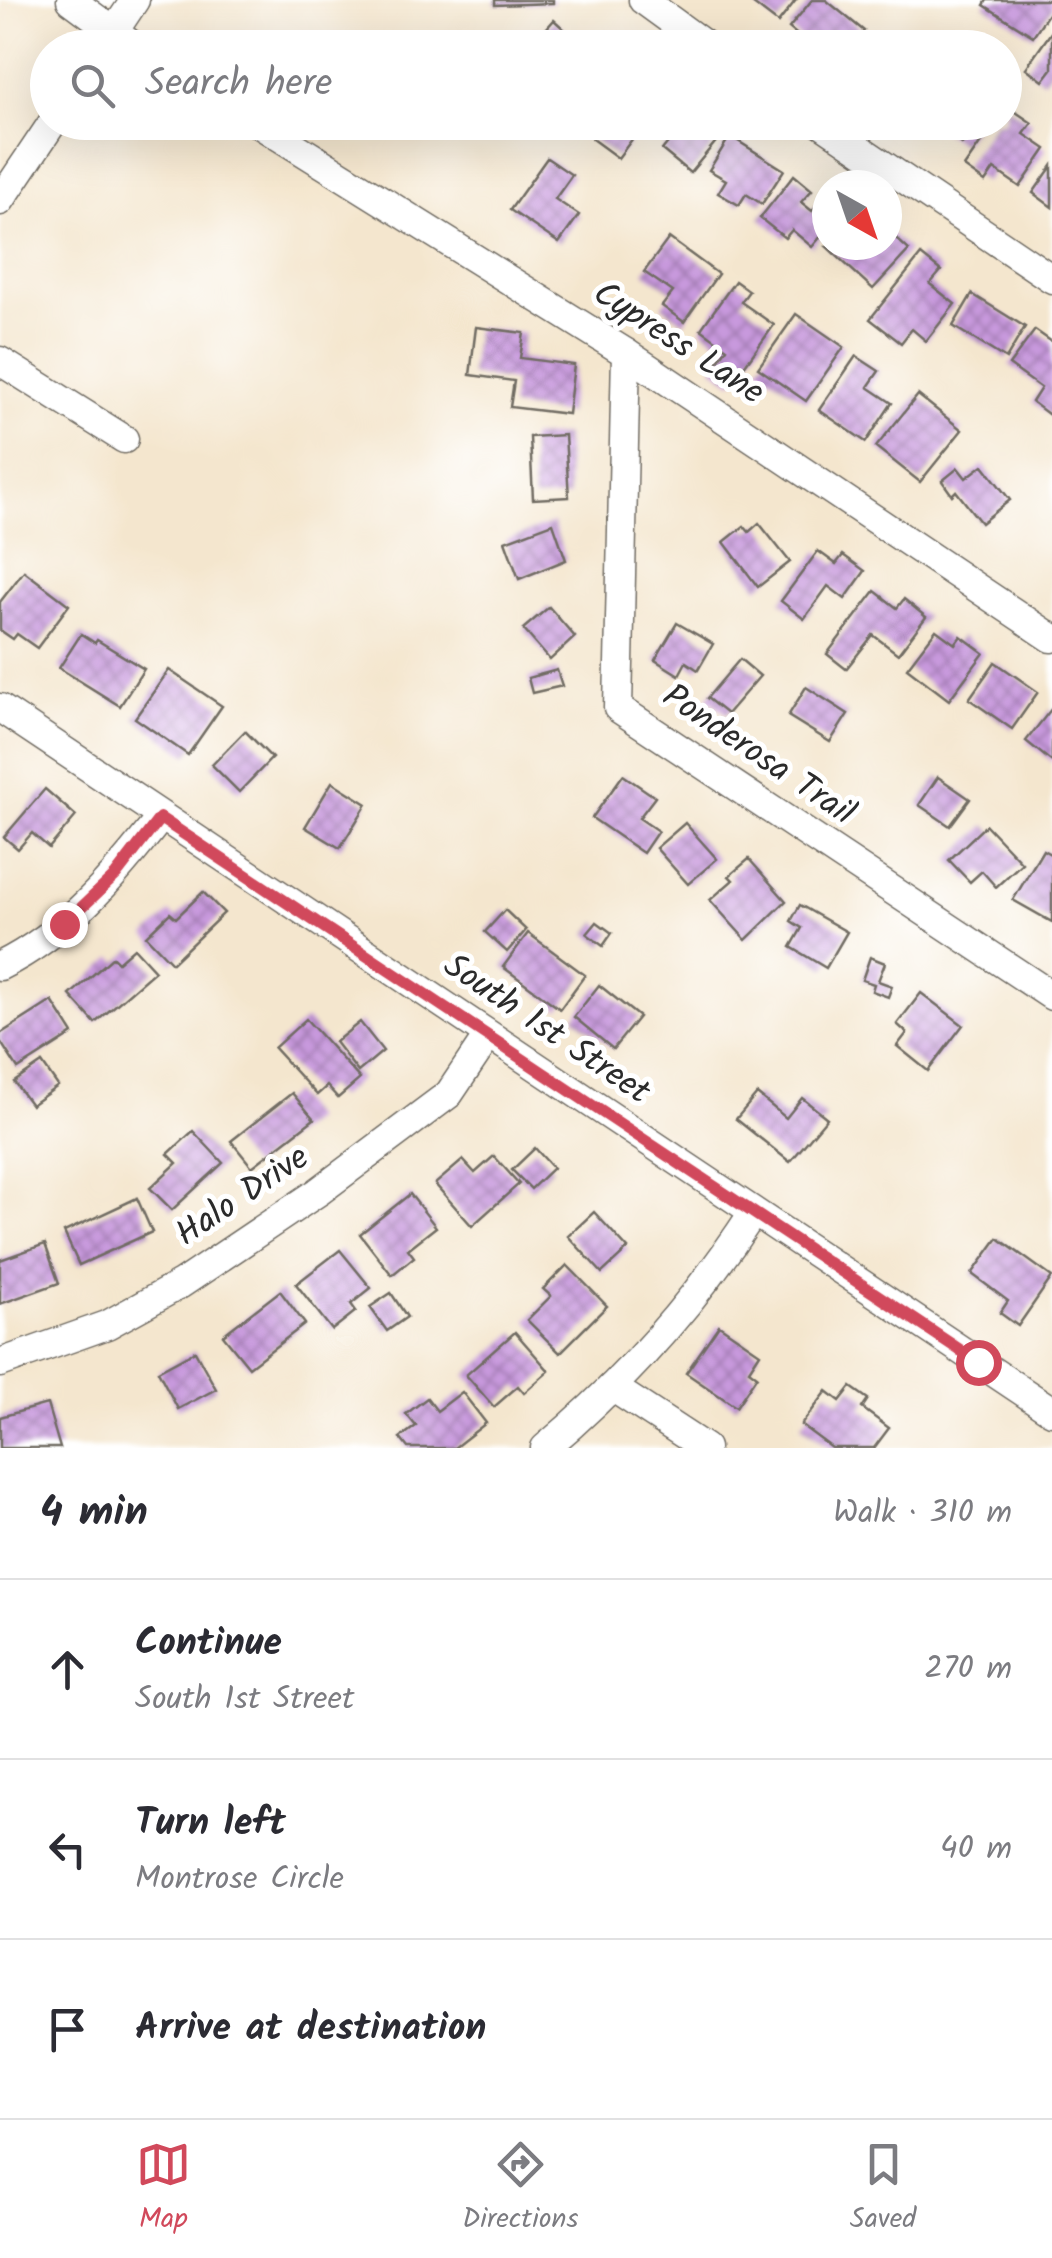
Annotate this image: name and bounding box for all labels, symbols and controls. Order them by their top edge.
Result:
search box [30,30,1022,140]
text: Search here [145,55,332,115]
icon: search [65,58,120,113]
north arrow [812,170,902,260]
street label: Cypress Lane [581,267,775,421]
street label: Ponderosa Trail [650,670,866,842]
route end [42,902,88,948]
street label: South 1st Street [431,940,661,1121]
street label: Halo Drive [165,1131,322,1263]
route start [956,1340,1002,1386]
text: 4 min [40,1480,148,1547]
text: Walk · 310 m [833,1488,1012,1539]
text: Continue [135,1614,282,1674]
icon: ahead [40,1642,95,1697]
text: 270 m [924,1644,1012,1695]
text: South 1st Street [135,1674,354,1725]
text: Turn left [135,1794,286,1854]
icon: left [40,1822,95,1877]
text: 40 m [940,1824,1012,1875]
text: Montrose Circle [135,1854,344,1905]
text: Arrive at destination [135,1999,486,2059]
icon: arrive [40,2002,95,2057]
tab: Map [136,2137,191,2242]
tab: Directions [462,2137,578,2242]
tab: Saved [850,2137,916,2242]

